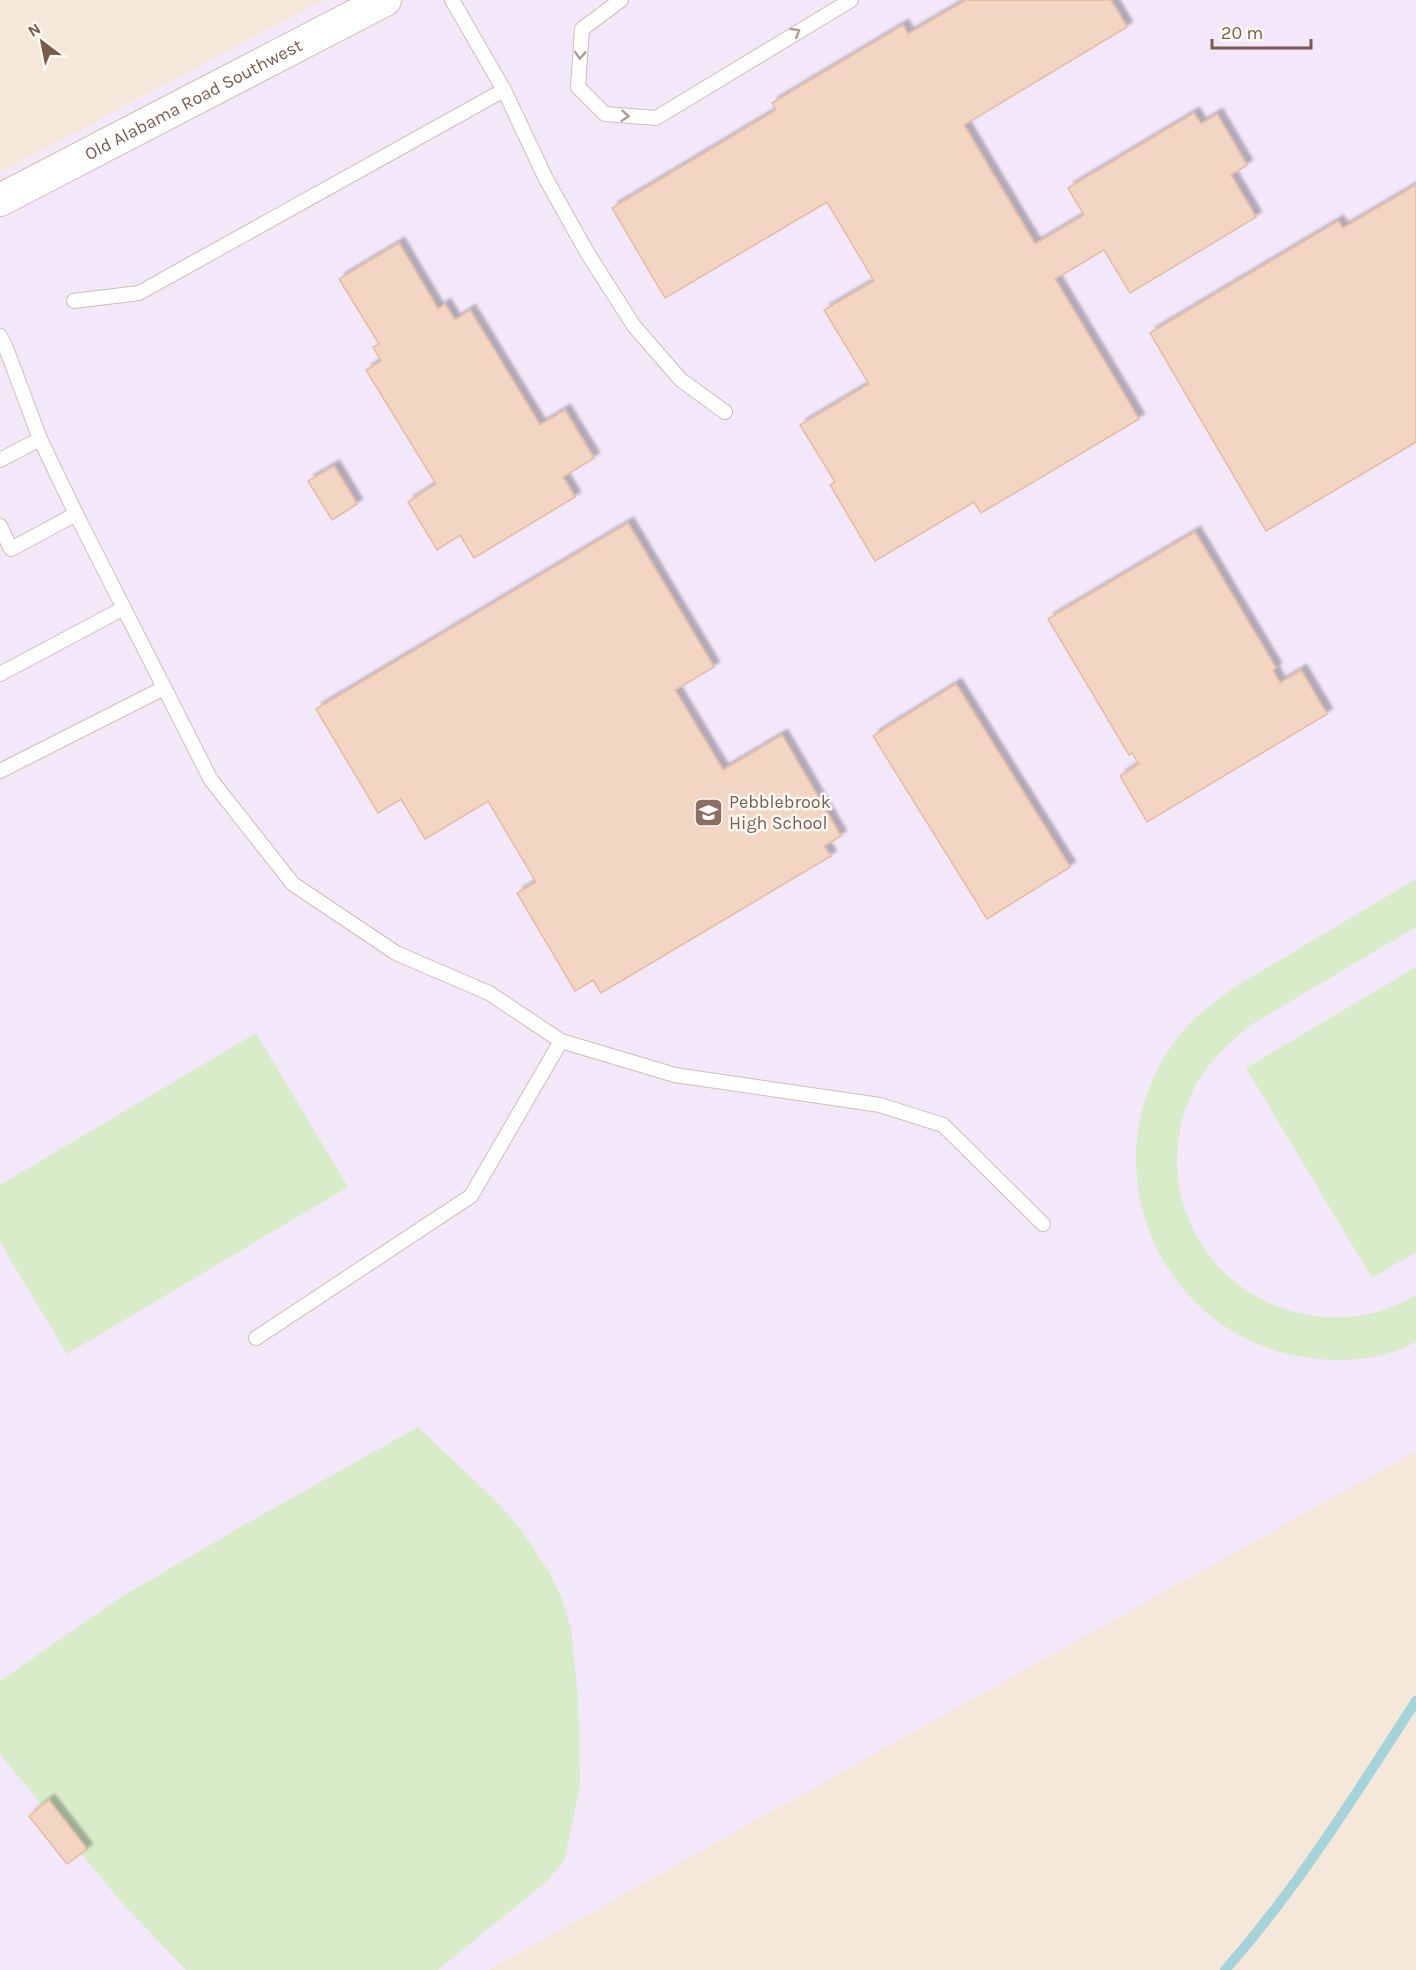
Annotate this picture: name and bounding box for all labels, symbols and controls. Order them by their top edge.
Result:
north arrow [12,12,72,72]
scale bar [1212,12,1311,50]
text: N [24,19,44,41]
text: 20 m [1221,22,1263,44]
one-way arrow [790,28,800,40]
street label: Old Alabama Road Southwest [81,34,306,165]
one-way arrow [574,50,587,59]
one-way arrow [621,109,630,122]
place label: Pebblebrook High School [729,791,831,834]
school or university icon: Pebblebrook High School [692,796,724,828]

